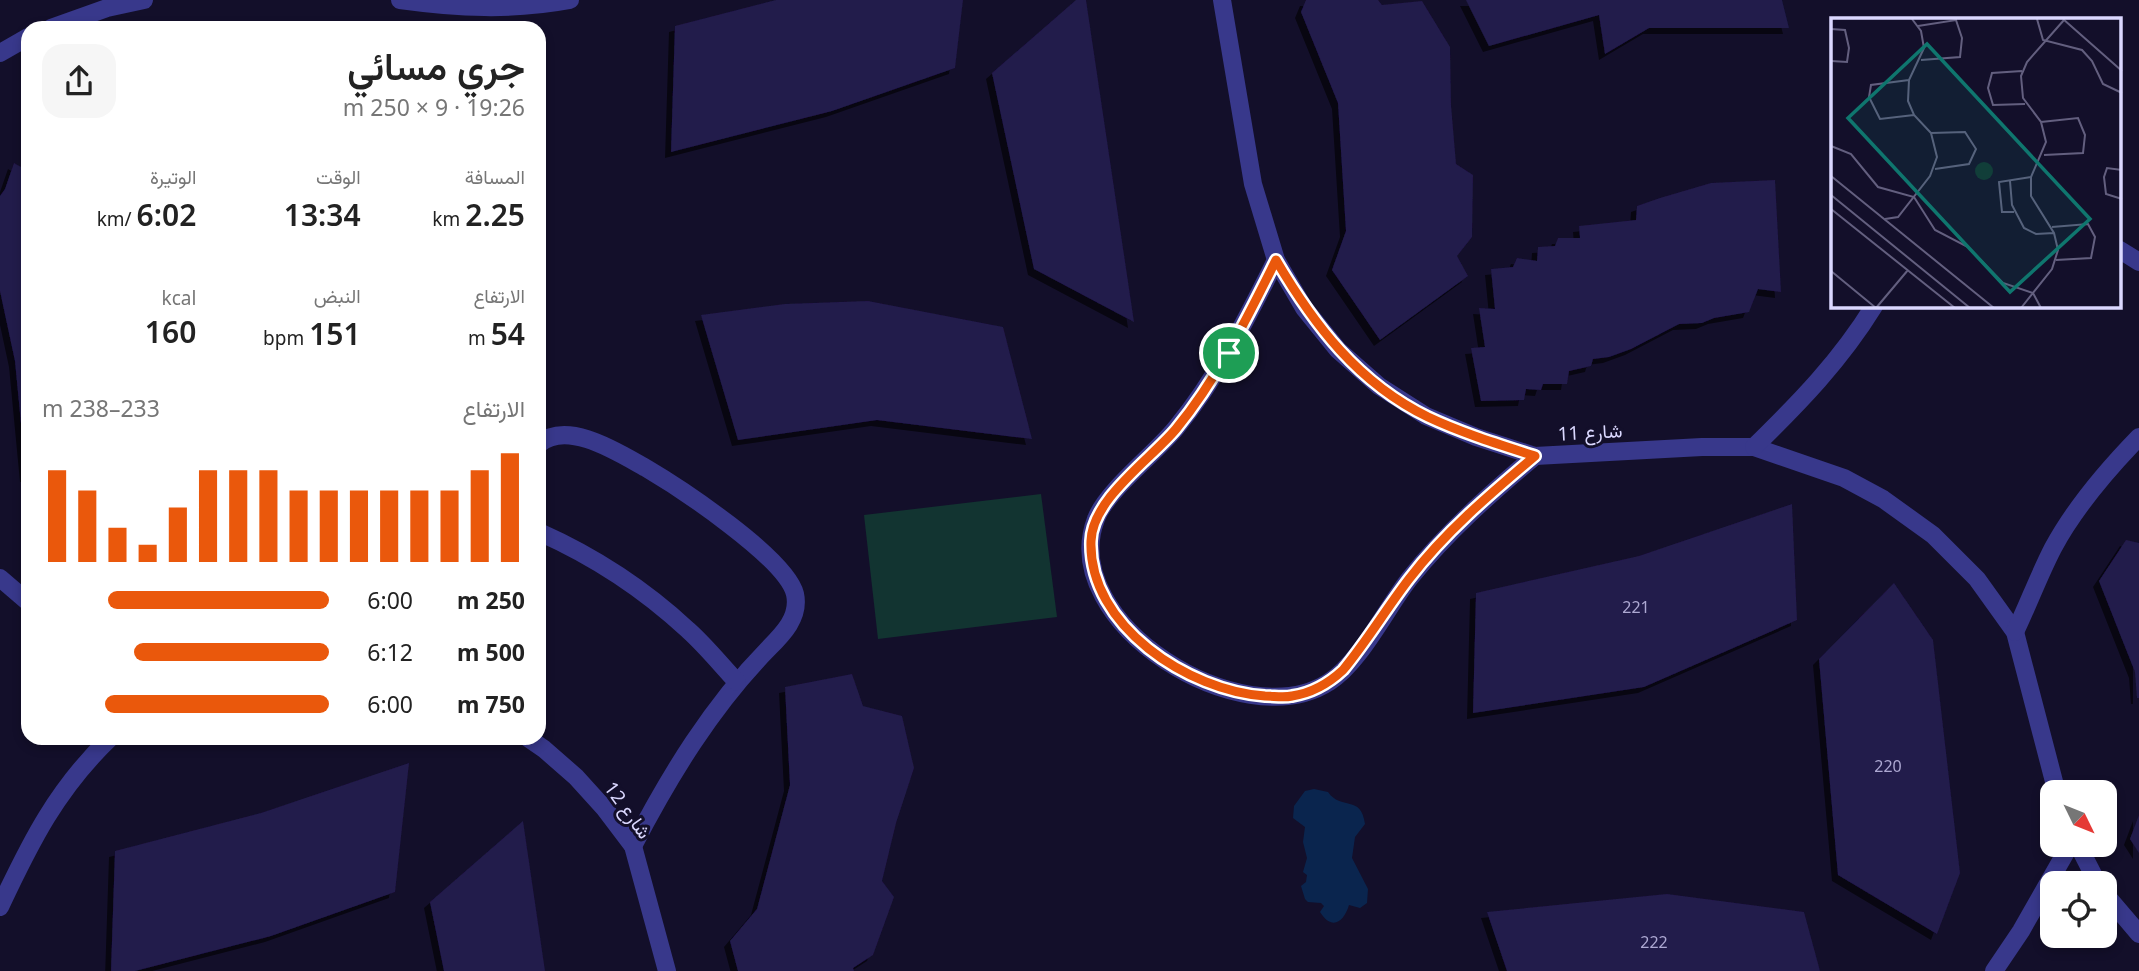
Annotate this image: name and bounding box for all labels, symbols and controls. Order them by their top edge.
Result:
inset map [1831,18,2122,308]
text: جري مسائي [347,39,525,91]
button: share [42,44,116,118]
text: 19:26 · 9 × 250 m [343,91,525,123]
text: الوتيرة [150,164,196,190]
text: الوقت [316,164,361,190]
text: المسافة [465,164,525,190]
text: 6:02 [137,194,196,235]
text: 13:34 [284,194,361,235]
text: 2.25 [465,194,525,235]
text: /km [97,206,137,232]
text: km [432,206,465,232]
text: النبض [314,283,361,309]
text: الارتفاع [473,283,525,309]
text: kcal [162,285,196,311]
text: 160 [145,311,196,352]
text: 151 [309,313,361,354]
text: 54 [491,313,525,354]
pin [1199,323,1259,383]
text: bpm [263,325,309,351]
text: m [468,325,491,351]
icon: arrive [1210,334,1248,372]
text: 233–238 m [42,392,160,424]
text: الارتفاع [463,392,525,424]
street label: شارع 11 [1557,417,1623,447]
text: 6:00 [367,584,413,616]
text: 250 m [457,584,525,616]
house number: 221 [1622,596,1650,618]
text: 6:12 [367,636,413,668]
text: 500 m [457,636,525,668]
text: 6:00 [367,688,413,720]
text: 750 m [457,688,525,720]
house number: 220 [1874,755,1902,777]
street label: شارع 12 [598,776,658,844]
north arrow [2040,780,2118,858]
map controls [2040,780,2117,948]
button: locate [2040,871,2117,948]
house number: 222 [1640,931,1668,953]

